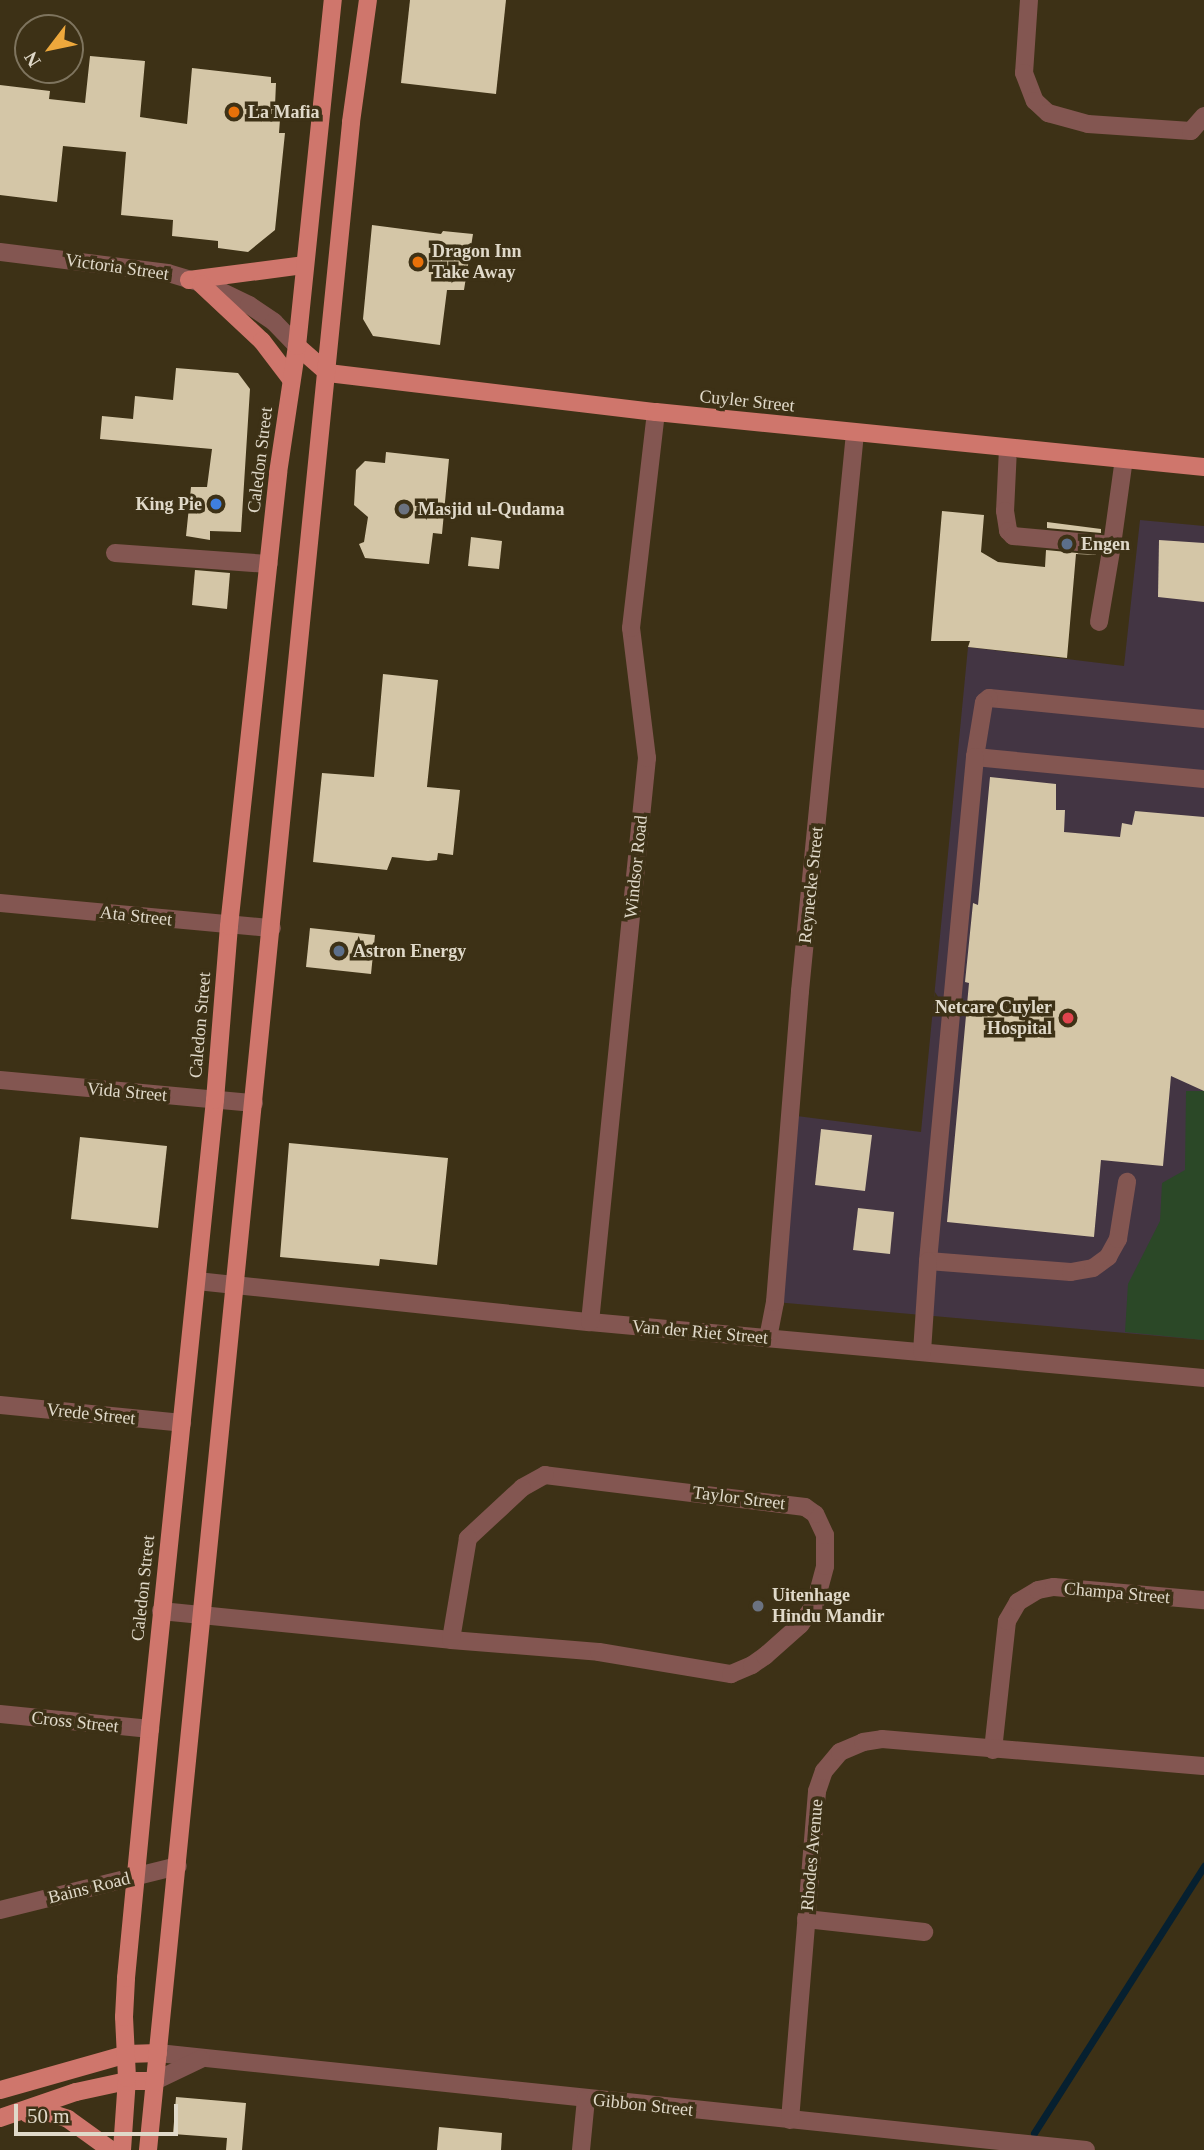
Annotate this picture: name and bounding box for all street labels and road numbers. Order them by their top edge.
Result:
street label: Victoria Street [64,249,170,285]
street label: Cuyler Street [698,385,796,417]
street label: Caledon Street [243,406,277,514]
street label: Windsor Road [620,814,652,920]
street label: Reynecke Street [794,825,828,945]
street label: Ata Street [99,901,173,931]
street label: Caledon Street [185,971,215,1079]
street label: Vida Street [86,1078,168,1106]
street label: Van der Riet Street [631,1315,769,1349]
street label: Vrede Street [45,1399,137,1429]
street label: Taylor Street [691,1482,787,1514]
street label: Caledon Street [127,1534,159,1642]
street label: Champa Street [1063,1578,1171,1608]
street label: Cross Street [30,1707,120,1737]
street label: Rhodes Avenue [796,1798,828,1912]
street label: Bains Road [46,1867,132,1909]
street label: Gibbon Street [592,2089,694,2121]

